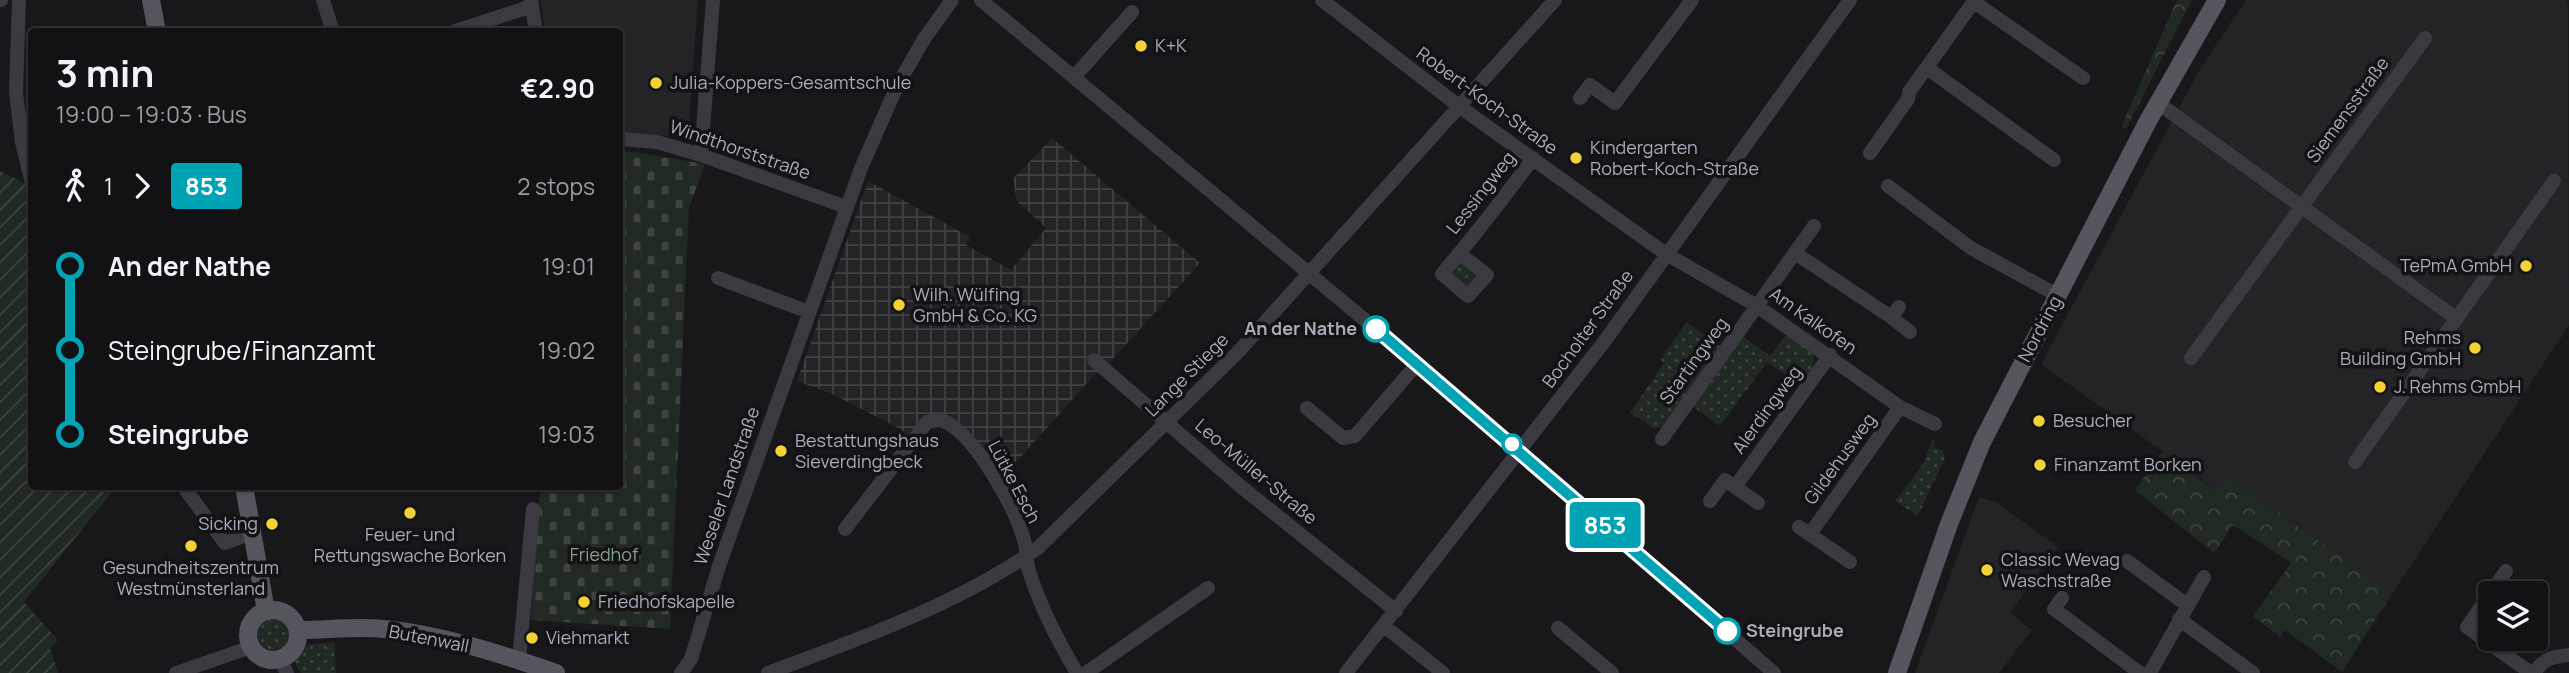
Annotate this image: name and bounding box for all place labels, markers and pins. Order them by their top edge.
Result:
place label: K+K [1155,33,1187,57]
marker: K+K [1133,38,1149,54]
place label: Julia-Koppers-Gesamtschule [670,70,911,94]
marker: Julia-Koppers-Gesamtschule [648,75,664,91]
place label: Kindergarten Robert-Koch-Straße [1590,135,1759,180]
marker: Kindergarten Robert-Koch-Straße [1568,150,1584,166]
place label: TePmA GmbH [2400,253,2512,277]
marker: TePmA GmbH [2518,258,2534,274]
place label: Wilh. Wülfing GmbH & Co. KG [913,282,1037,327]
marker: Wilh. Wülfing GmbH & Co. KG [891,297,907,313]
place label: An der Nathe [1244,316,1357,340]
marker: An der Nathe [1363,316,1389,342]
place label: Rehms Building GmbH [2340,325,2461,370]
marker: Rehms Building GmbH [2467,340,2483,356]
place label: J. Rehms GmbH [2394,374,2521,398]
marker: J. Rehms GmbH [2372,379,2388,395]
place label: Besucher [2053,408,2133,432]
marker: Besucher [2031,413,2047,429]
place label: Bestattungshaus Sieverdingbeck [795,428,939,473]
unlabelled marker [1502,434,1522,454]
marker: Bestattungshaus Sieverdingbeck [773,443,789,459]
place label: Finanzamt Borken [2054,452,2202,476]
marker: Finanzamt Borken [2032,457,2048,473]
marker: Feuer- und Rettungswache Borken [402,505,418,521]
place label: Sicking [198,511,258,535]
marker: Sicking [264,516,280,532]
place label: Feuer- und Rettungswache Borken [314,522,506,567]
marker: Gesundheitszentrum Westmünsterland [183,538,199,554]
place label: Classic Wevag Waschstraße [2001,547,2120,592]
place label: Gesundheitszentrum Westmünsterland [103,555,279,600]
marker: Classic Wevag Waschstraße [1979,562,1995,578]
place label: Friedhofskapelle [598,589,735,613]
marker: Friedhofskapelle [576,594,592,610]
marker: Steingrube [1714,618,1740,644]
place label: Steingrube [1746,618,1844,642]
place label: Viehmarkt [546,625,630,649]
marker: Viehmarkt [524,630,540,646]

